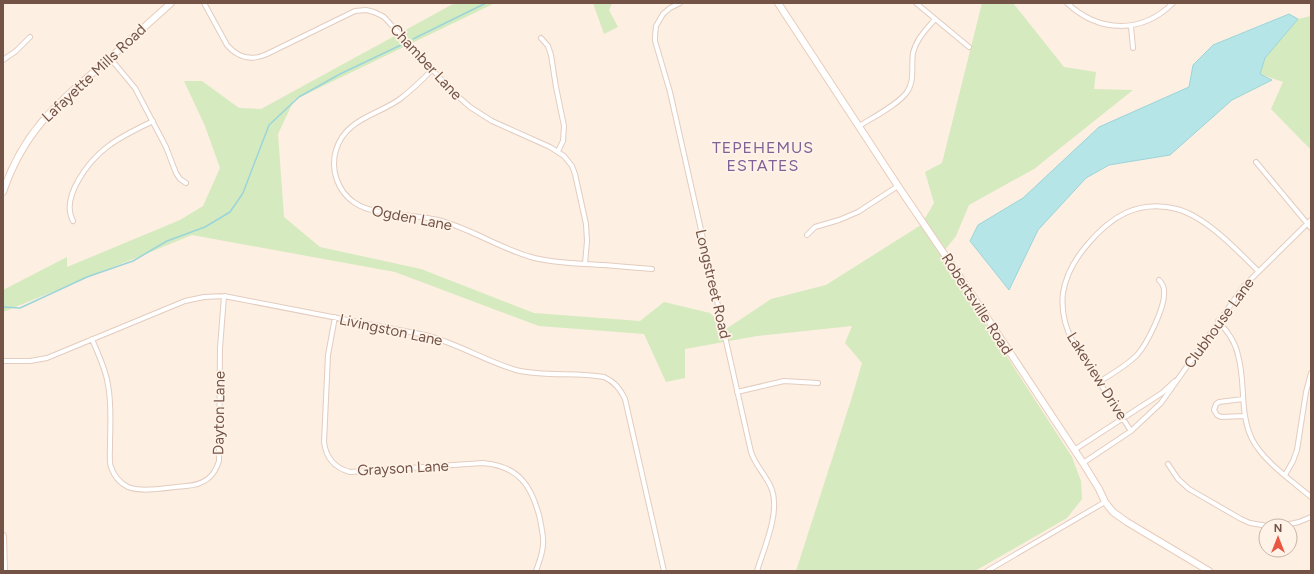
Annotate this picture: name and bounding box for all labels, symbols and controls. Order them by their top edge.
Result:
street label: Lafayette Mills Road [38,20,150,126]
street label: Chamber Lane [386,20,466,104]
district label: TEPEHEMUS ESTATES [712,138,814,175]
street label: Ogden Lane [370,201,454,235]
street label: Longstreet Road [692,228,734,340]
street label: Robertsville Road [938,250,1016,358]
street label: Clubhouse Lane [1180,274,1258,372]
street label: Livingston Lane [338,310,444,350]
street label: Lakeview Drive [1063,329,1131,423]
street label: Dayton Lane [209,371,229,455]
street label: Grayson Lane [357,457,449,479]
north arrow [1258,518,1298,558]
text: N [1274,522,1282,535]

